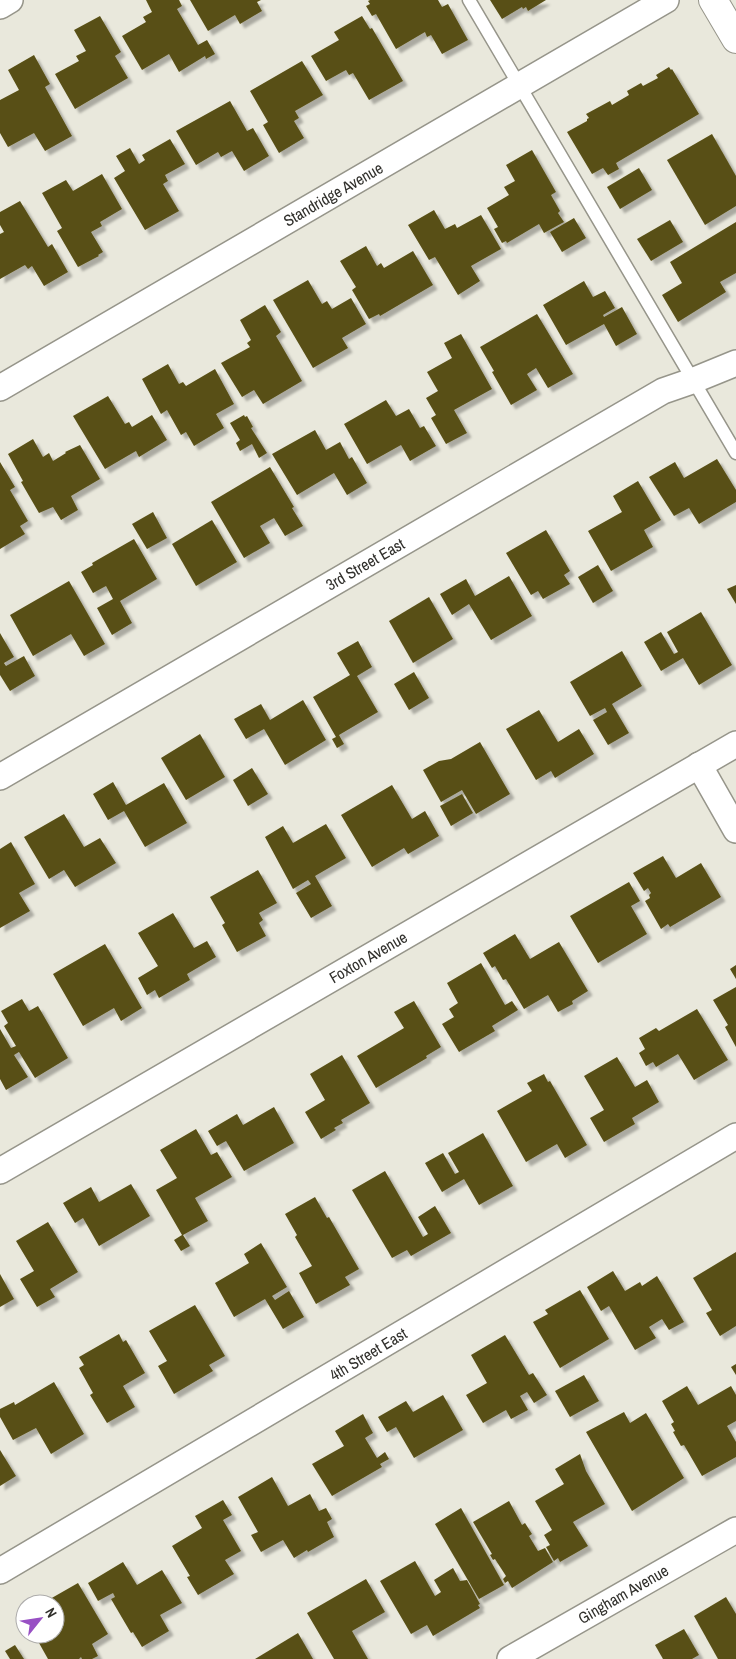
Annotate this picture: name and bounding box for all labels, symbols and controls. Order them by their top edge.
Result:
street label: Standridge Avenue [279,157,387,231]
street label: 3rd Street East [322,532,409,595]
street label: Foxton Avenue [325,926,411,988]
street label: 4th Street East [325,1322,411,1386]
street label: Gingham Avenue [574,1559,672,1629]
north arrow [15,1594,65,1644]
text: N [41,1604,61,1621]

